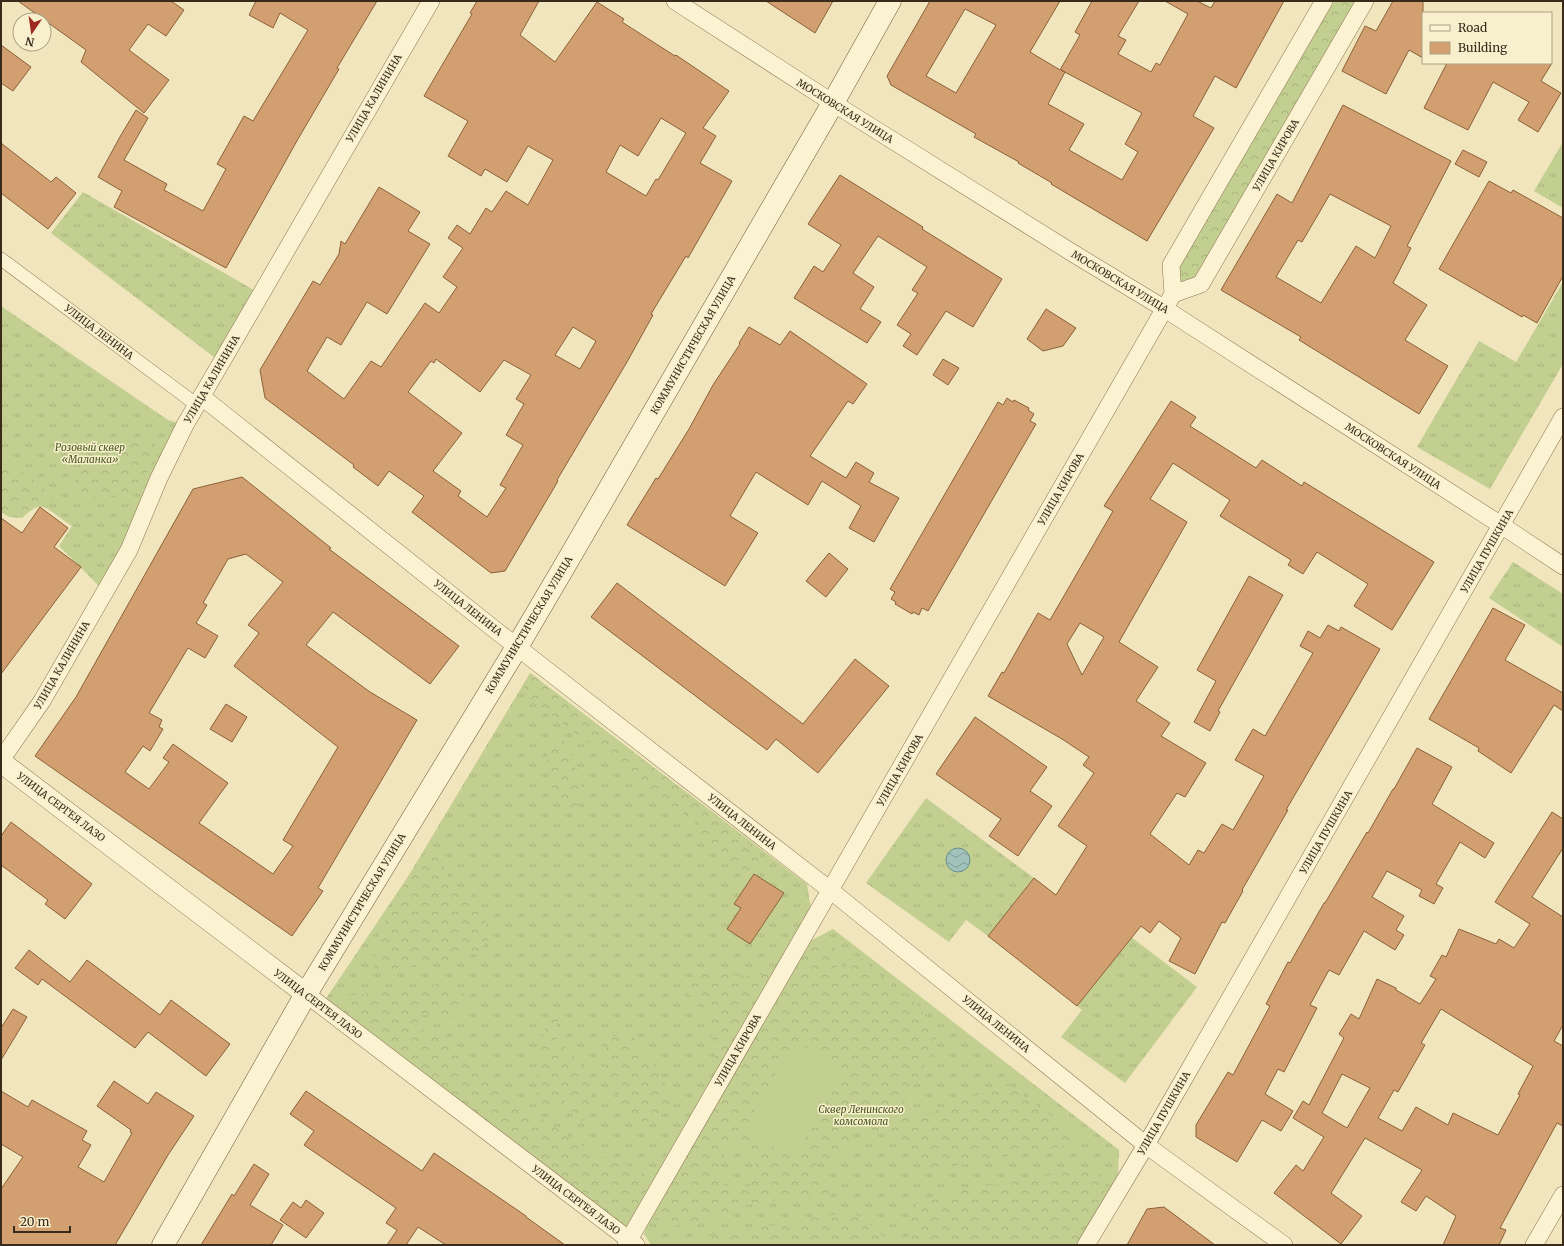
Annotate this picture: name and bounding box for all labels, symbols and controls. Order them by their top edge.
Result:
north arrow [12,12,52,52]
legend [1422,12,1552,64]
text: Road [1458,20,1487,35]
text: N [24,34,36,50]
text: Building [1458,40,1508,55]
street label: УЛИЦА КАЛИНИНА [343,51,405,145]
street label: МОСКОВСКАЯ УЛИЦА [794,76,897,147]
street label: УЛИЦА КИРОВА [1250,116,1302,194]
street label: МОСКОВСКАЯ УЛИЦА [1069,248,1172,317]
street label: КОММУНИСТИЧЕСКАЯ УЛИЦА [648,272,739,417]
street label: УЛИЦА ЛЕНИНА [61,301,137,363]
street label: УЛИЦА КАЛИНИНА [181,332,243,426]
street label: МОСКОВСКАЯ УЛИЦА [1343,420,1444,492]
park label: Розовый сквер «Маланка» [55,441,125,466]
street label: УЛИЦА КИРОВА [1035,450,1087,528]
street label: УЛИЦА ПУШКИНА [1457,506,1517,596]
street label: КОММУНИСТИЧЕСКАЯ УЛИЦА [483,553,576,696]
street label: УЛИЦА ЛЕНИНА [430,577,506,639]
street label: УЛИЦА КАЛИНИНА [31,618,93,712]
street label: УЛИЦА КИРОВА [874,731,926,809]
street label: УЛИЦА СЕРГЕЯ ЛАЗО [13,769,108,845]
street label: УЛИЦА ПУШКИНА [1296,787,1356,877]
street label: УЛИЦА ЛЕНИНА [704,791,780,853]
street label: КОММУНИСТИЧЕСКАЯ УЛИЦА [316,830,409,973]
street label: УЛИЦА СЕРГЕЯ ЛАЗО [270,966,365,1042]
street label: УЛИЦА ЛЕНИНА [959,992,1033,1056]
street label: УЛИЦА КИРОВА [712,1011,764,1089]
street label: УЛИЦА ПУШКИНА [1134,1068,1194,1158]
park label: Сквер Ленинского комсомола [818,1103,904,1128]
street label: УЛИЦА СЕРГЕЯ ЛАЗО [528,1162,623,1238]
scale bar [14,1208,70,1234]
text: 20 m [20,1214,49,1229]

